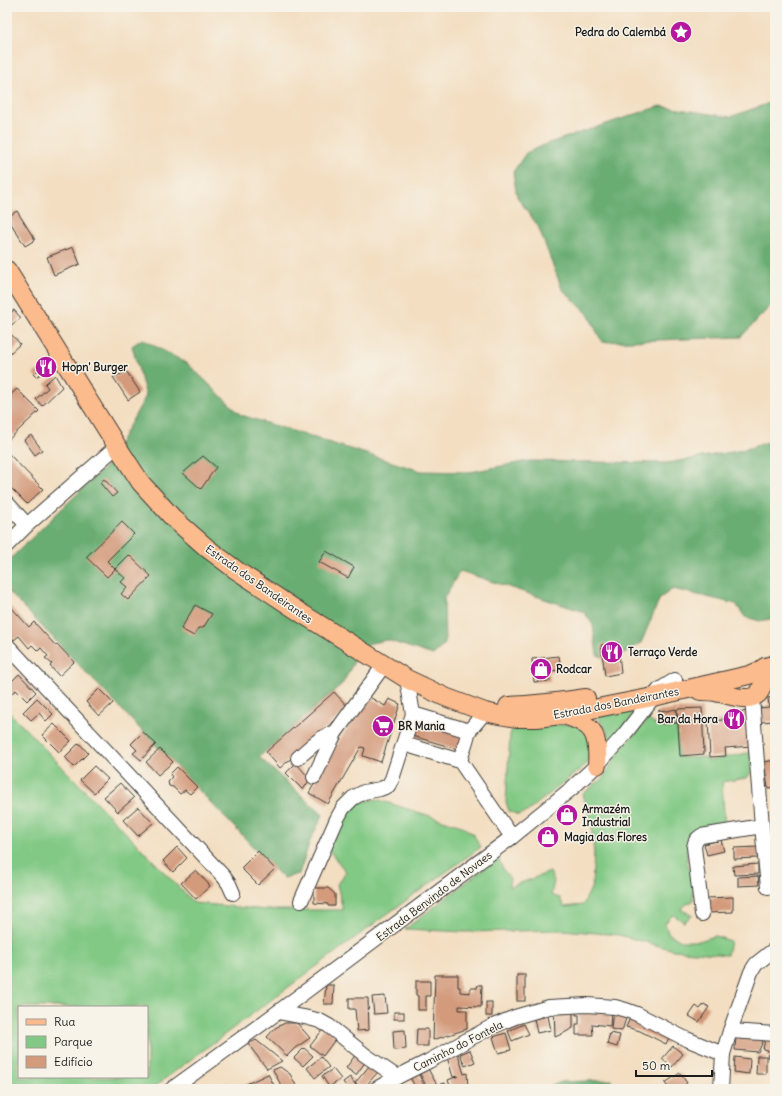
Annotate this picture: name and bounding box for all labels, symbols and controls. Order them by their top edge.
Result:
place icon: Pedra do Calembá [668,19,694,45]
place label: Pedra do Calembá [575,25,667,39]
restaurant icon: Hopn' Burger [33,354,59,380]
place label: Hopn' Burger [62,360,128,375]
street label: Estrada dos Bandeirantes [203,542,315,626]
restaurant icon: Terraço Verde [599,639,625,665]
place label: Terraço Verde [628,645,697,660]
shop icon: Rodcar [528,656,554,682]
place label: Rodcar [556,662,592,676]
street label: Estrada dos Bandeirantes [552,684,680,722]
restaurant icon: Bar da Hora [721,706,747,732]
place label: Bar da Hora [657,712,719,726]
supermarket icon: BR Mania [370,713,396,739]
place label: BR Mania [398,719,446,733]
shop icon: Armazém Industrial [554,802,580,828]
place label: Armazém Industrial [582,802,630,829]
shop icon: Magia das Flores [535,824,561,850]
place label: Magia das Flores [564,830,647,845]
street label: Estrada Benvindo de Novaes [373,848,495,944]
legend [18,1006,148,1078]
text: Rua [54,1014,76,1029]
street label: Caminho do Fontela [411,1017,505,1075]
text: Parque [54,1034,93,1049]
scale bar [636,1052,712,1078]
text: Edifício [54,1054,93,1069]
text: 50 m [642,1058,671,1073]

